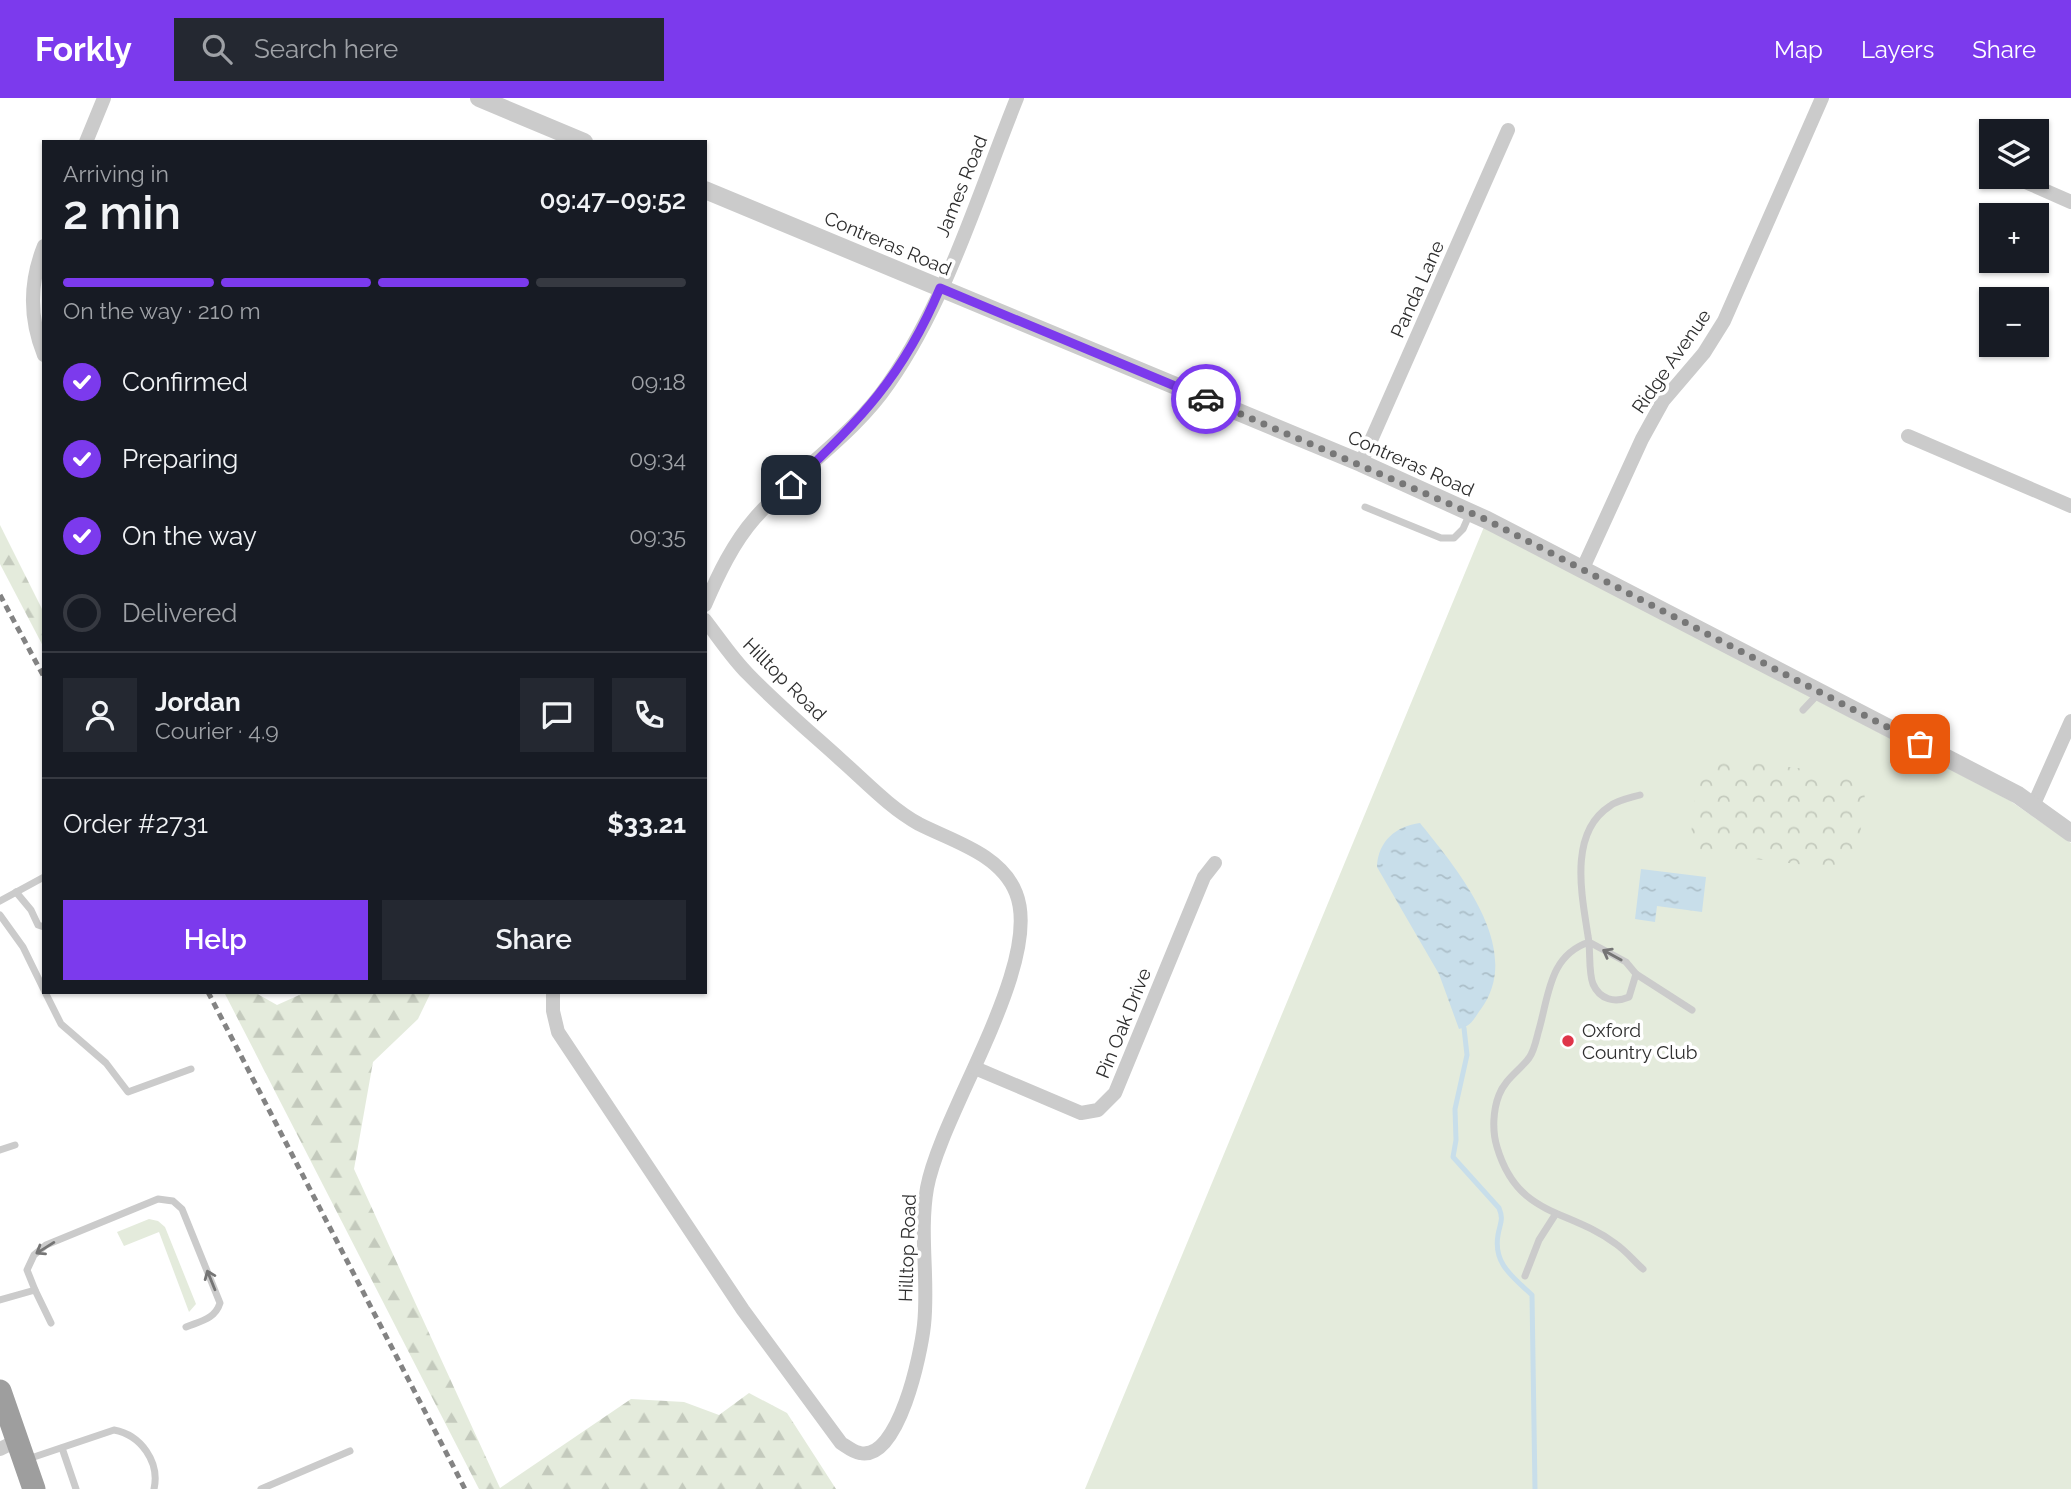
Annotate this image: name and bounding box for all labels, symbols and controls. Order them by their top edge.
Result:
search box [174,18,664,81]
text: Forkly [35,30,132,69]
icon: search [198,30,236,68]
text: Search here [254,34,398,64]
text: Map [1774,35,1823,64]
text: Layers [1861,35,1934,64]
text: Share [1972,35,2036,64]
map controls [1979,119,2049,357]
button: layers [1979,119,2049,189]
street label: James Road [931,132,991,240]
text: Arriving in [63,160,169,187]
text: 09:47–09:52 [540,185,686,215]
text: 2 min [63,186,181,240]
button: + [1979,203,2049,273]
street label: Contreras Road [821,206,955,280]
street label: Panda Lane [1386,237,1448,341]
button: − [1979,287,2049,357]
text: On the way · 210 m [63,297,261,324]
street label: Ridge Avenue [1627,305,1715,417]
icon: check [63,363,101,401]
courier [1171,364,1241,434]
text: Confirmed [122,367,248,397]
text: 09:18 [631,368,686,395]
icon: car [1187,380,1225,418]
street label: Contreras Road [1344,425,1478,501]
icon: check [63,440,101,478]
text: Preparing [122,444,238,474]
text: 09:34 [629,445,686,472]
pin [761,455,821,515]
icon: home [772,466,810,504]
icon: check [63,517,101,555]
text: On the way [122,521,257,551]
text: 09:35 [629,522,686,549]
text: Delivered [122,598,237,628]
street label: Hilltop Road [739,633,831,725]
button: person [63,678,137,752]
button: chat [520,678,594,752]
button: phone [612,678,686,752]
text: Jordan [155,687,241,717]
pin [1890,714,1950,774]
text: Courier · 4.9 [155,717,279,744]
icon: bag [1901,725,1939,763]
text: Order #2731 [63,809,208,839]
text: $33.21 [607,809,686,839]
button: Help [63,900,368,980]
button: Share [382,900,686,980]
one-way arrow [1603,948,1623,962]
street label: Pin Oak Drive [1091,965,1155,1081]
place label: Oxford Country Club [1582,1019,1697,1063]
marker: Oxford Country Club [1560,1033,1576,1049]
street label: Hilltop Road [894,1194,920,1302]
one-way arrow [36,1240,55,1255]
one-way arrow [203,1270,216,1292]

